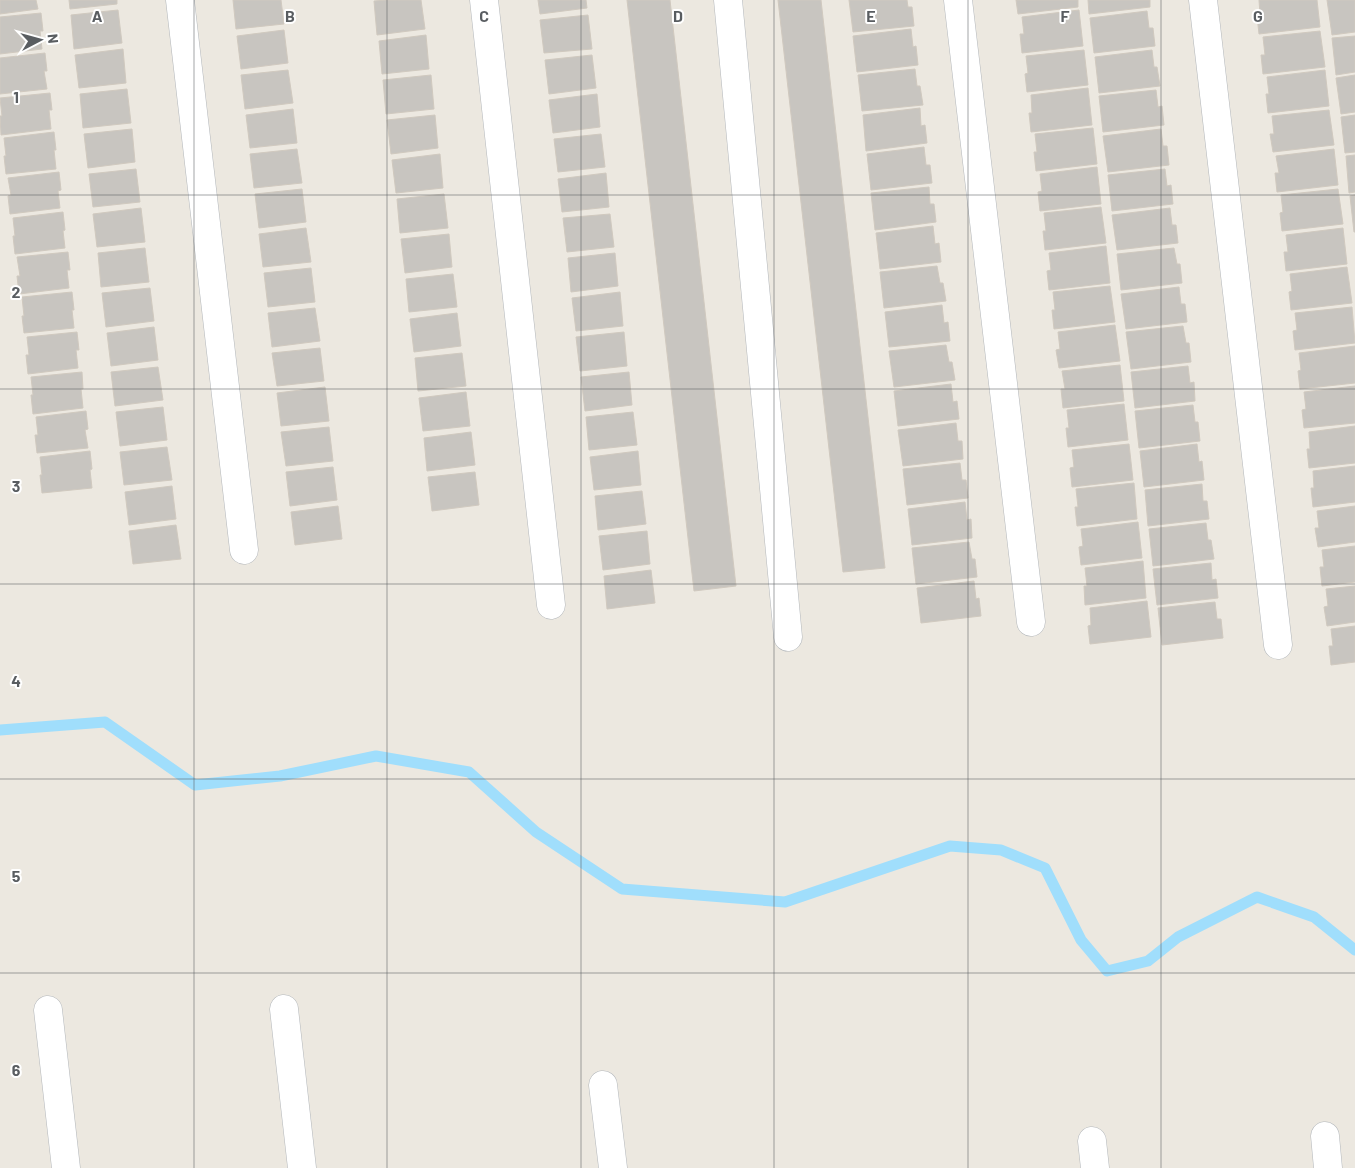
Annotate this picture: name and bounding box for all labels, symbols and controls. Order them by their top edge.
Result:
text: A [92,6,103,25]
text: B [285,6,295,25]
text: C [479,6,489,25]
text: D [673,6,683,25]
text: E [866,6,876,25]
text: F [1061,6,1070,25]
text: G [1253,6,1263,25]
north arrow [15,15,65,65]
text: N [44,33,62,44]
text: 1 [13,87,19,106]
text: 2 [12,282,21,301]
text: 3 [12,476,20,495]
text: 4 [11,671,21,690]
text: 5 [12,866,21,885]
text: 6 [12,1060,21,1079]

